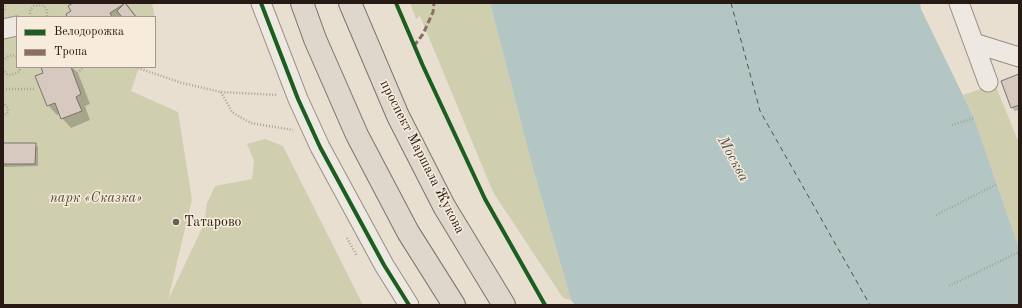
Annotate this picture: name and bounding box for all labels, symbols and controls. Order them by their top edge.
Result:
legend [16,16,156,68]
text: Велодорожка [54,26,124,38]
text: Тропа [54,46,87,58]
street label: проспект Маршала Жукова [376,77,468,237]
water label: Москва [713,133,753,185]
park label: парк «Сказка» [50,190,142,206]
place label: Татарово [184,214,242,230]
marker: Татарово [171,217,181,227]

